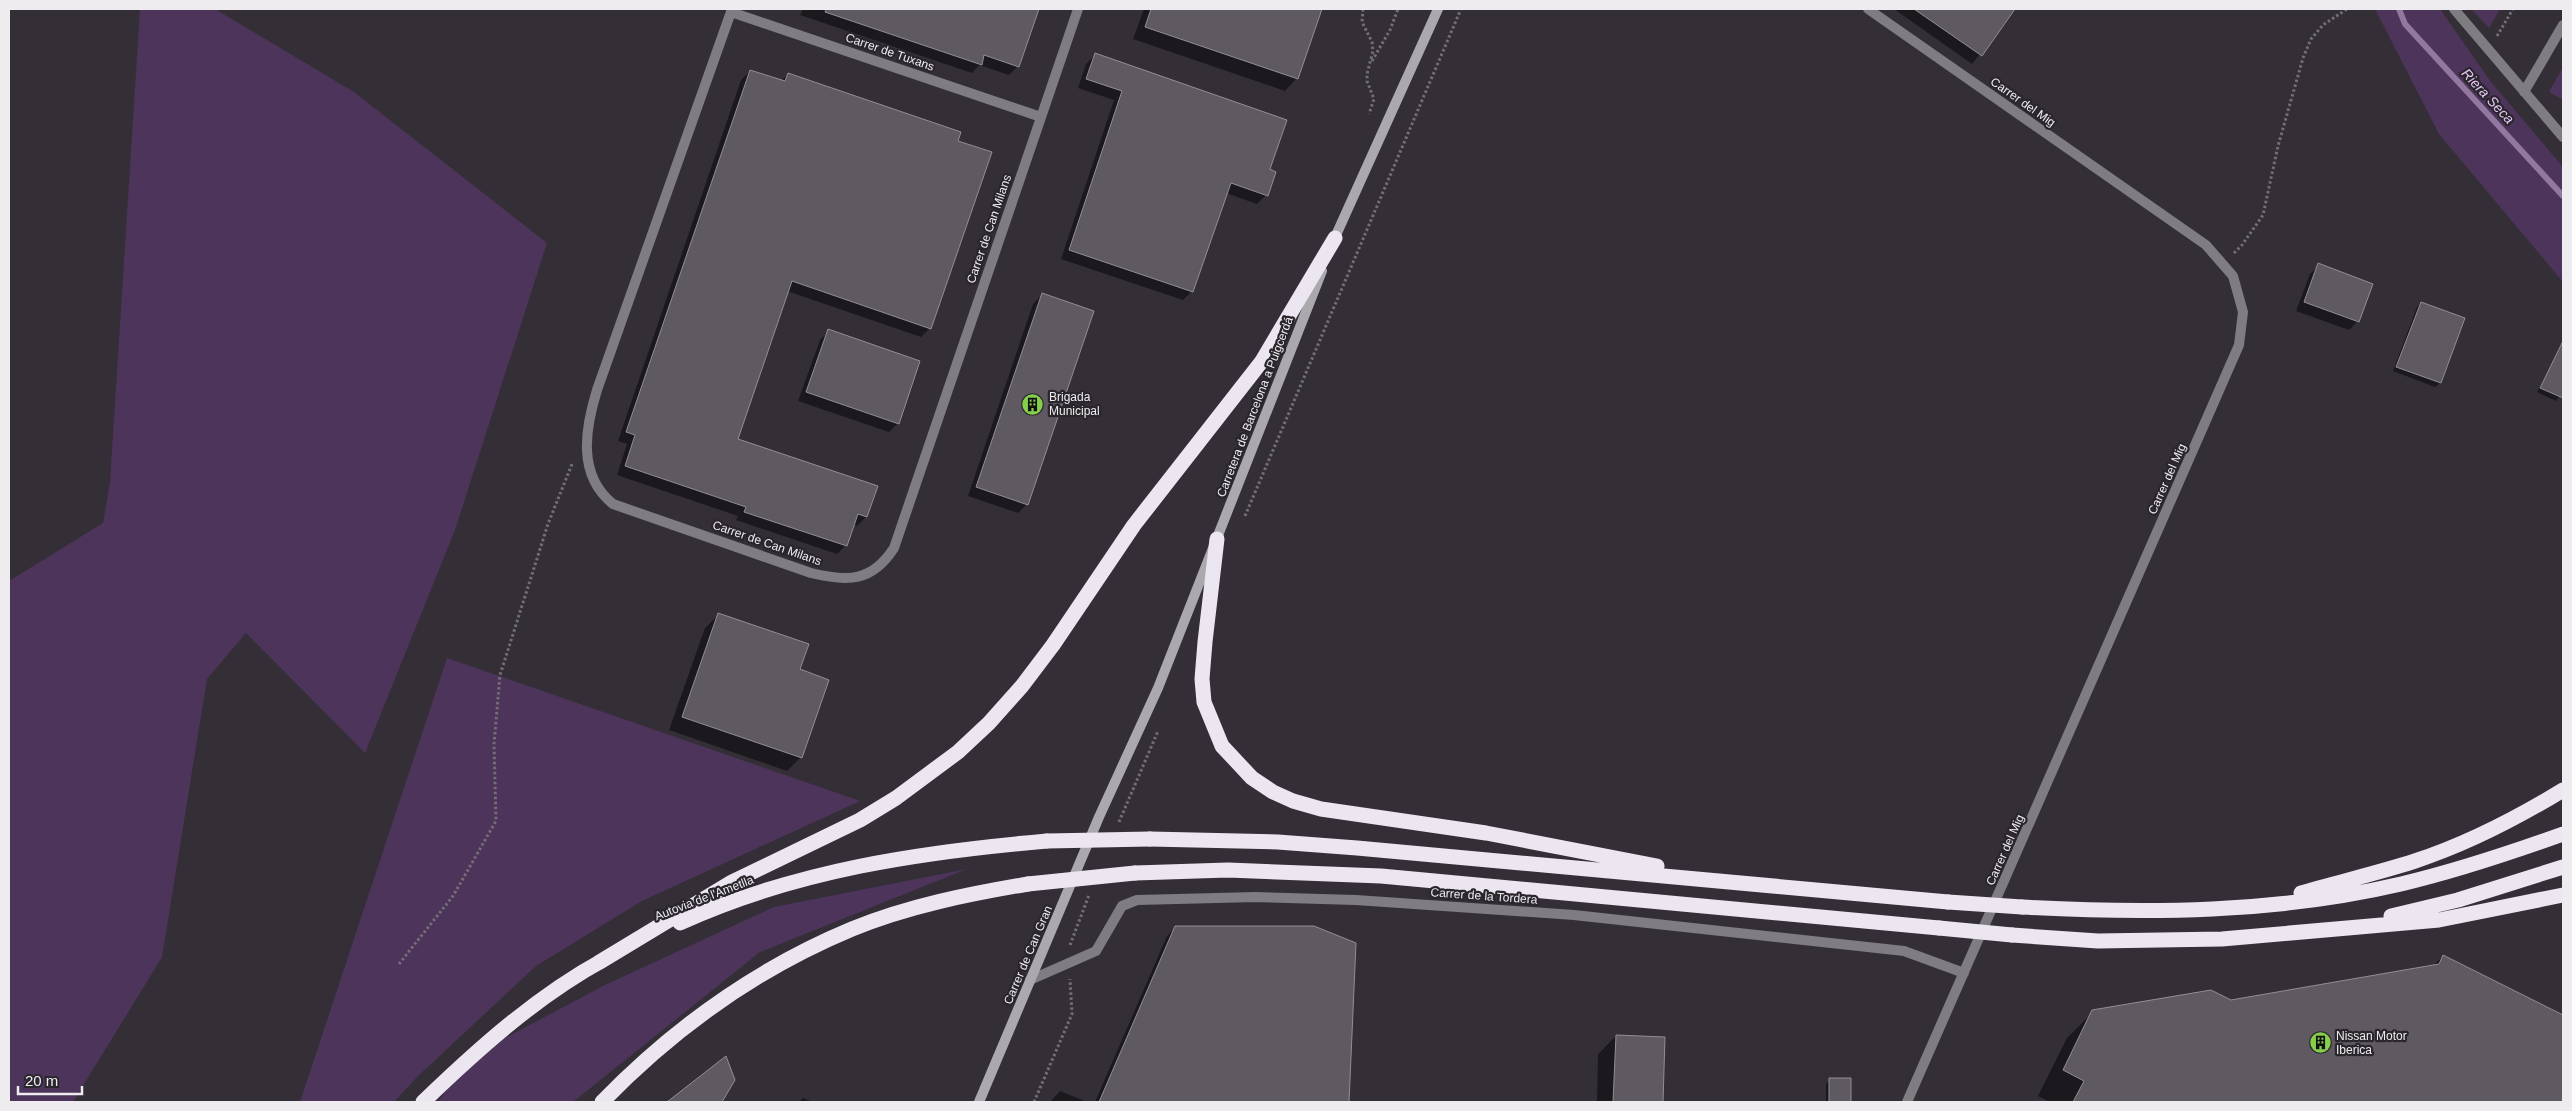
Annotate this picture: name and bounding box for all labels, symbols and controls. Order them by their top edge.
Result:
street label: Carrer de Tuxans [844,30,936,74]
water label: Riera Seca [2459,65,2518,127]
street label: Carrer del Mig [1988,74,2058,130]
street label: Carrer de Can Milans [964,173,1014,285]
street label: Carretera de Barcelona a Puigcerdá [1214,315,1296,499]
place label: Brigada Municipal [1049,390,1100,418]
building icon: Brigada Municipal [1021,392,1045,416]
street label: Carrer del Mig [2145,441,2189,517]
street label: Carrer de Can Milans [711,518,823,568]
street label: Carrer del Mig [1983,812,2027,888]
street label: Autovia de l'Ametlla [652,873,756,923]
street label: Carrer de la Tordera [1430,885,1538,907]
street label: Carrer de Can Gran [1001,903,1055,1007]
place label: Nissan Motor Iberica [2336,1029,2407,1057]
building icon: Nissan Motor Iberica [2308,1031,2332,1055]
scale bar [18,1064,81,1096]
text: 20 m [25,1072,58,1089]

